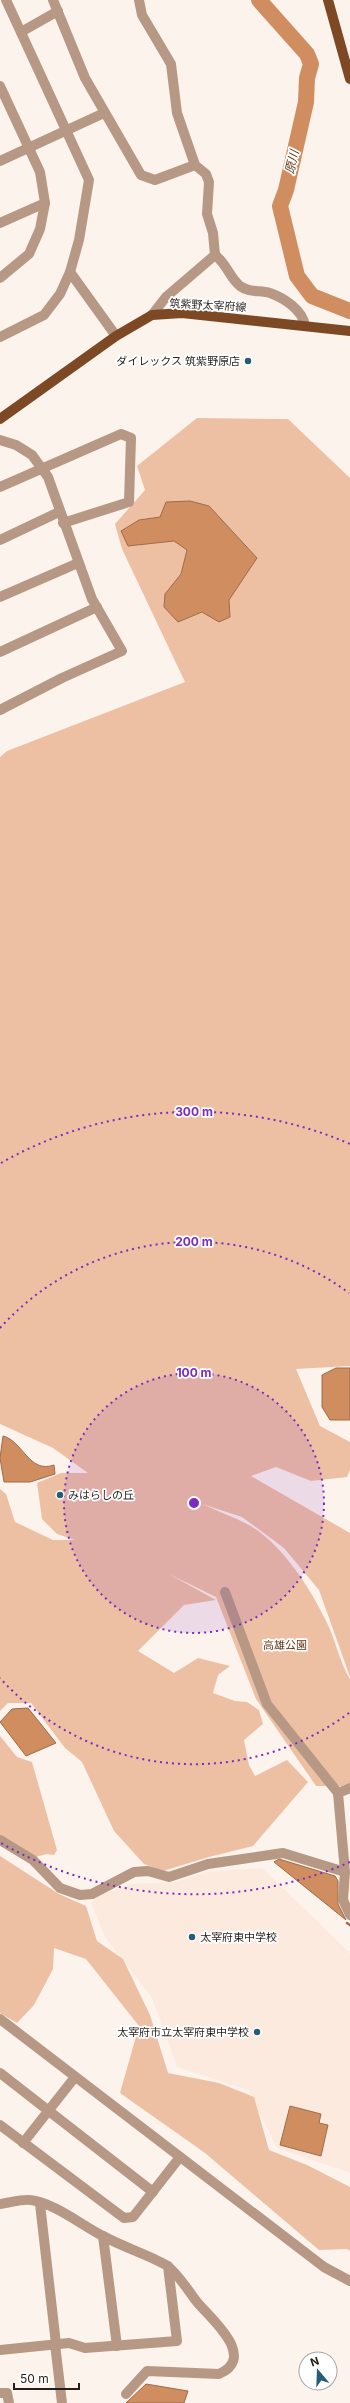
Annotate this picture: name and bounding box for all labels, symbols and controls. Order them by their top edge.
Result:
water label: 原川 [282,147,302,175]
street label: 筑紫野太宰府線 [169,296,247,314]
place label: ダイレックス 筑紫野原店 [116,354,240,368]
marker: ダイレックス 筑紫野原店 [243,356,253,366]
text: 300 m [175,1104,213,1119]
text: 200 m [175,1234,213,1249]
text: 100 m [176,1365,212,1380]
place label: みはらしの丘 [68,1488,134,1502]
marker: みはらしの丘 [55,1490,65,1500]
centre of rings [187,1496,201,1510]
park label: 高雄公園 [263,1638,307,1652]
place label: 太宰府東中学校 [200,1930,277,1944]
marker: 太宰府東中学校 [187,1932,197,1942]
place label: 太宰府市立太宰府東中学校 [117,2025,249,2039]
marker: 太宰府市立太宰府東中学校 [252,2027,262,2037]
north arrow [298,2351,338,2391]
text: N [308,2354,321,2370]
scale bar [14,2365,79,2391]
text: 50 m [20,2371,49,2386]

